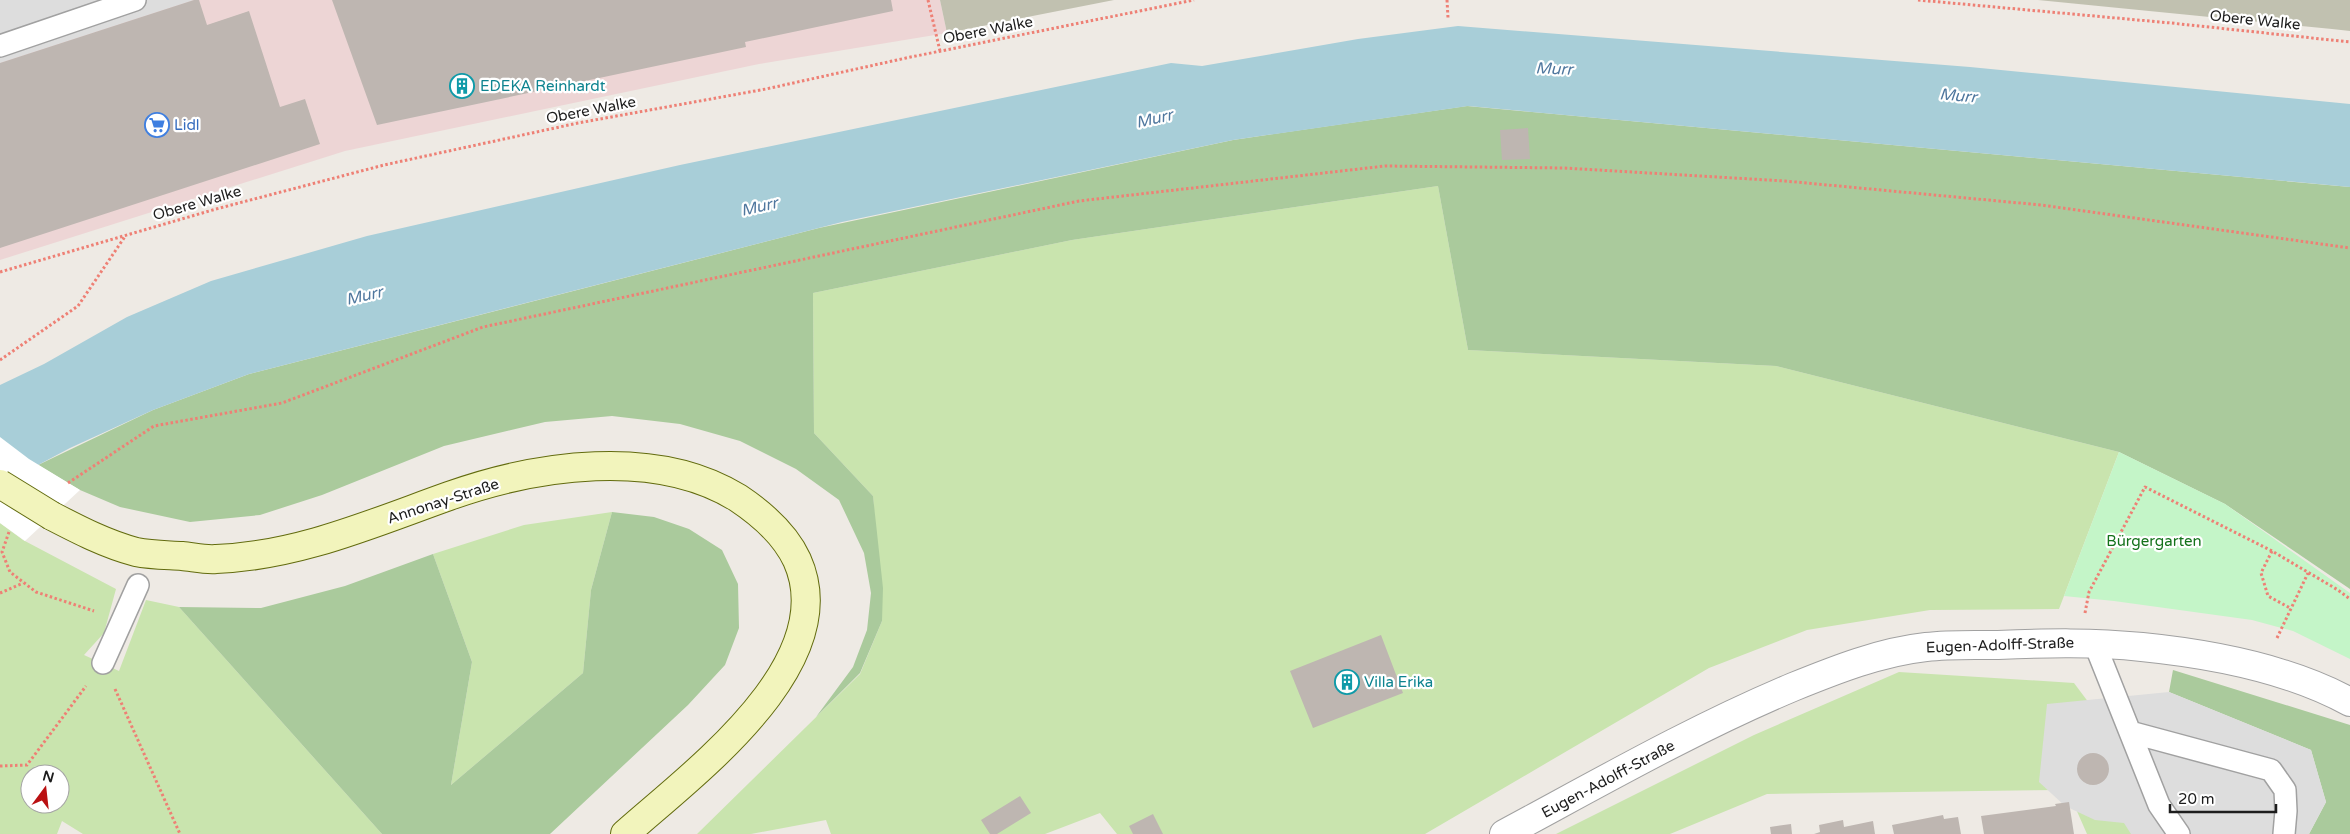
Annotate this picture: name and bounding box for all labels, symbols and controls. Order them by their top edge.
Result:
street label: Obere Walke [2209,6,2301,34]
street label: Obere Walke [942,12,1034,48]
water label: Murr [1535,58,1575,80]
building icon: EDEKA Reinhardt [449,73,475,99]
place label: EDEKA Reinhardt [480,77,606,95]
water label: Murr [1938,84,1979,108]
street label: Obere Walke [545,92,637,128]
water label: Murr [1134,105,1176,133]
supermarket icon: Lidl [144,112,170,138]
place label: Lidl [174,116,200,134]
street label: Obere Walke [151,182,243,224]
water label: Murr [739,193,781,221]
water label: Murr [344,282,386,310]
street label: Annonay-Straße [385,474,501,528]
park label: Bürgergarten [2106,532,2202,550]
street label: Eugen-Adolff-Straße [1926,633,2074,657]
building icon: Villa Erika [1334,669,1360,695]
place label: Villa Erika [1364,673,1433,691]
street label: Eugen-Adolff-Straße [1538,736,1678,822]
north arrow [20,764,70,814]
text: N [41,767,56,787]
scale bar [2170,782,2276,814]
text: 20 m [2178,790,2215,808]

